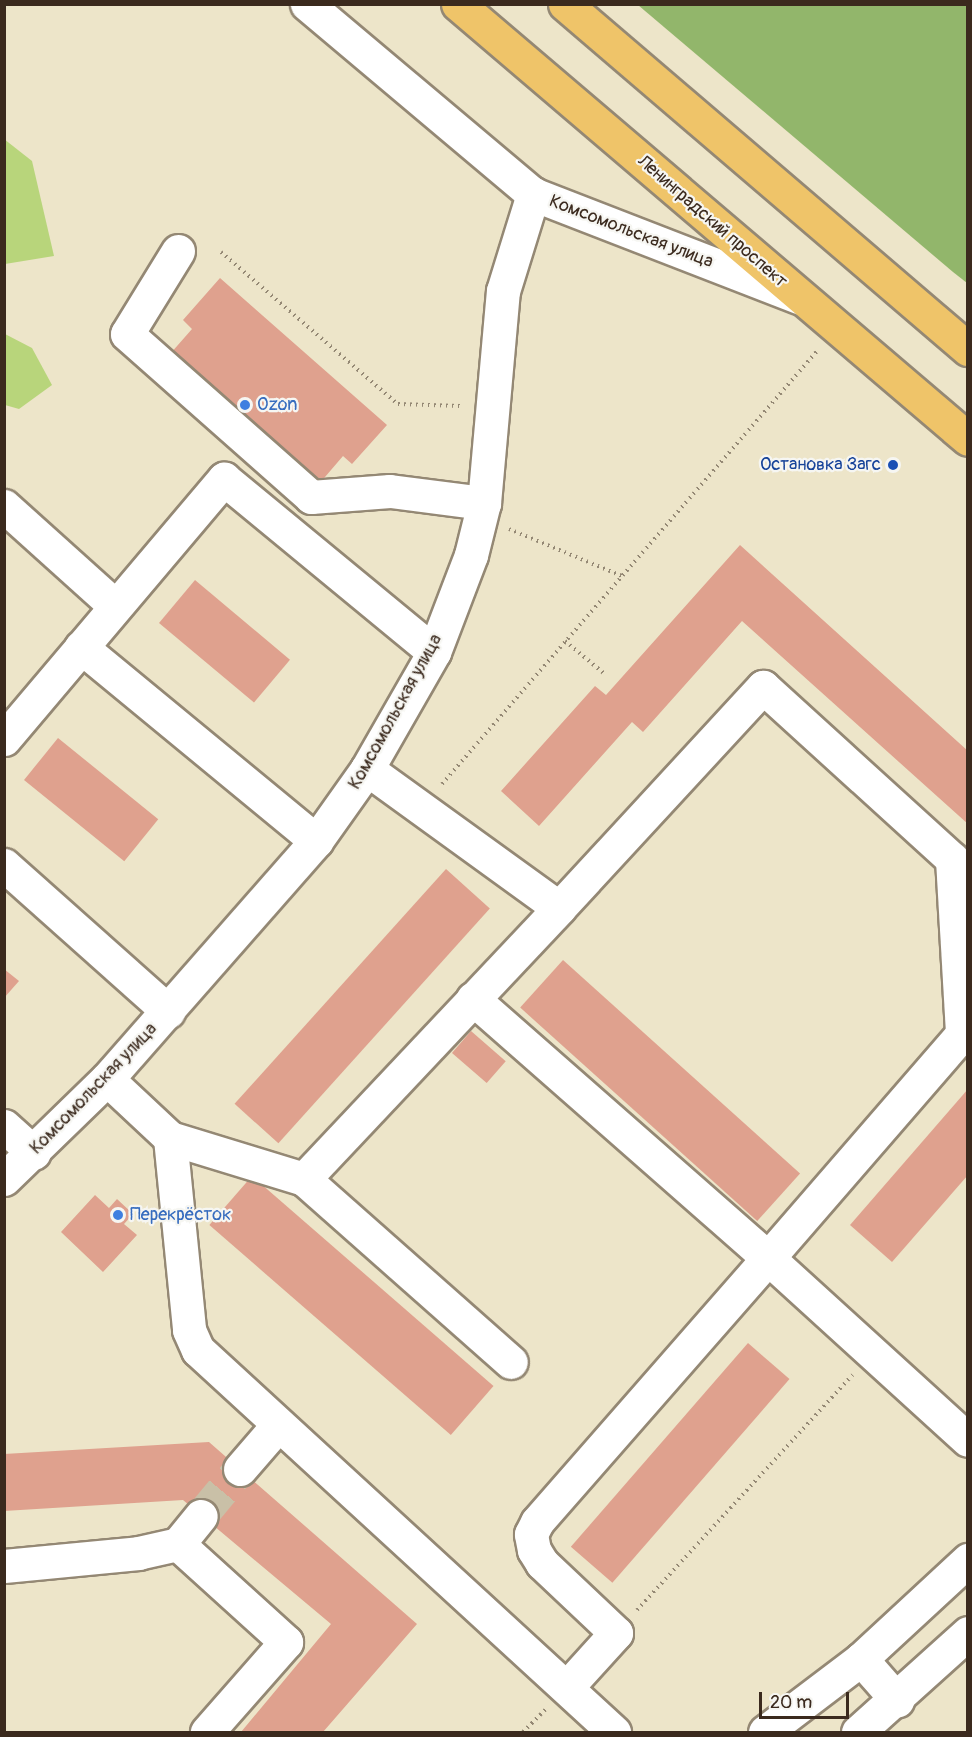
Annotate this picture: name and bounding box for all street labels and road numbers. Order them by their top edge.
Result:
street label: Ленинградский проспект [633,151,791,293]
street label: Комсомольская улица [546,191,716,273]
street label: Комсомольская улица [344,631,448,793]
street label: Комсомольская улица [26,1019,162,1159]

